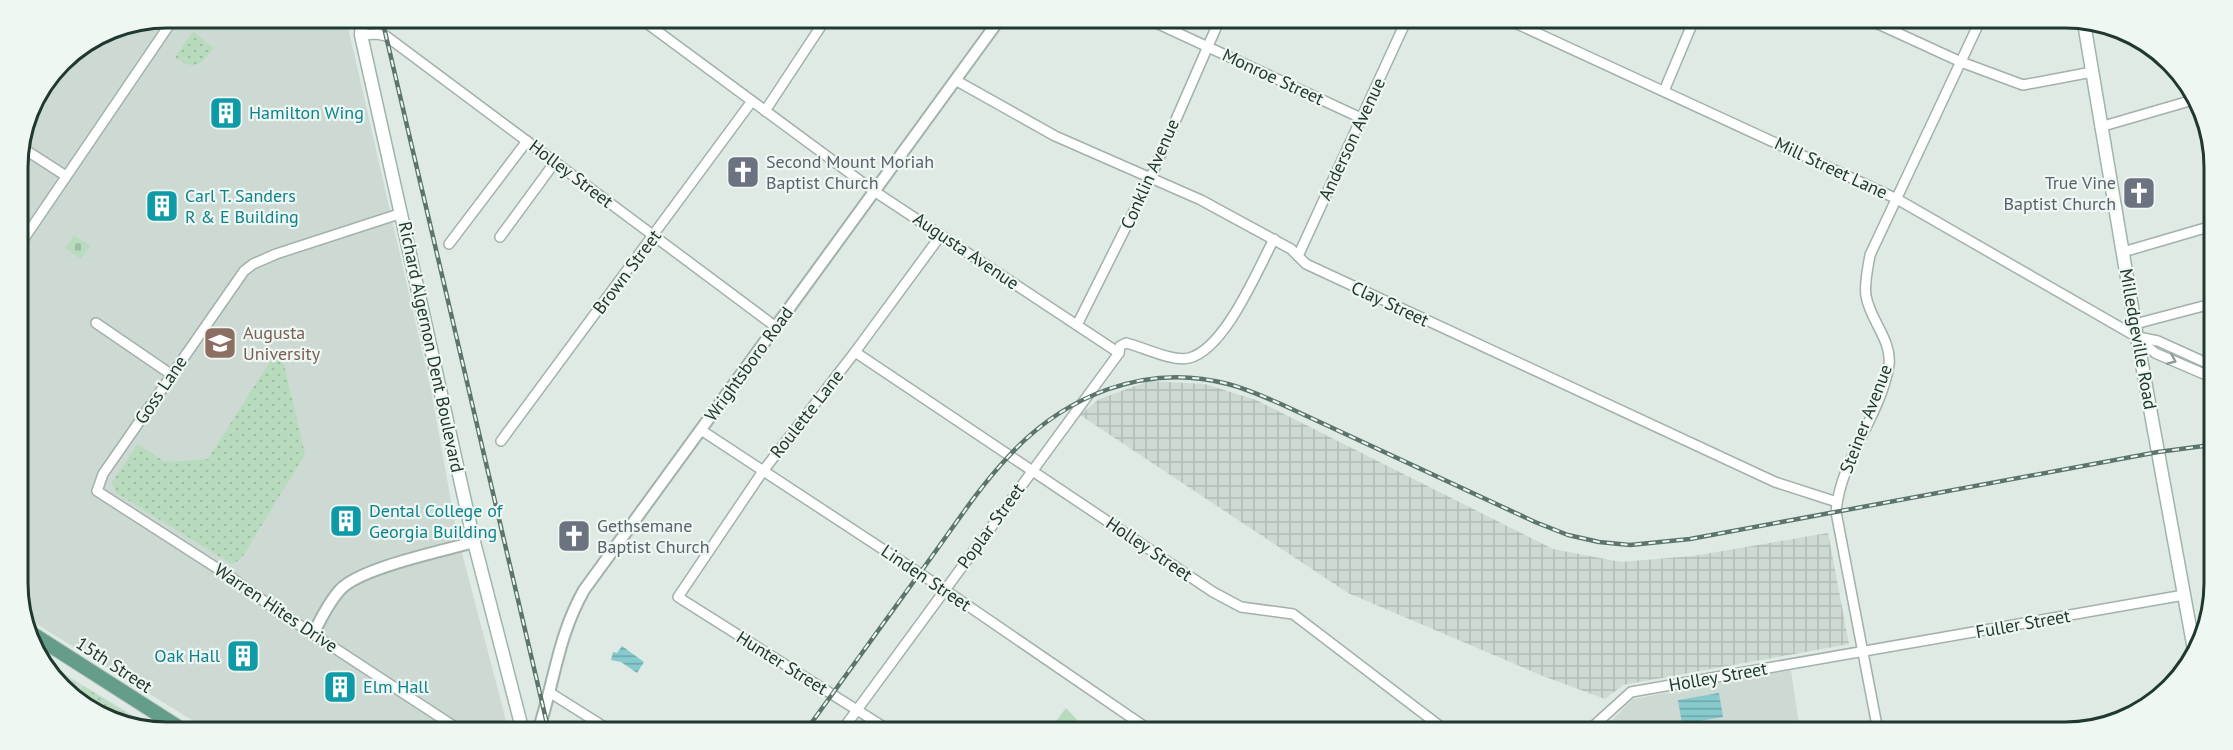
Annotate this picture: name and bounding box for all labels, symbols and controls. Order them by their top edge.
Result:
street label: Monroe Street [1219,43,1328,110]
street label: Anderson Avenue [1313,74,1390,204]
building icon: Hamilton Wing [208,95,244,131]
place label: Hamilton Wing [249,101,364,124]
street label: Conklin Avenue [1115,115,1184,232]
street label: Mill Street Lane [1771,131,1891,204]
street label: Holley Street [525,134,618,213]
place label: Second Mount Moriah Baptist Church [766,150,934,194]
church icon: Second Mount Moriah Baptist Church [725,154,761,190]
place label: True Vine Baptist Church [2004,171,2116,215]
church icon: True Vine Baptist Church [2121,175,2157,211]
place label: Carl T. Sanders R & E Building [185,184,299,228]
building icon: Carl T. Sanders R & E Building [144,188,180,224]
street label: Augusta Avenue [909,207,1024,294]
street label: Richard Algernon Dent Boulevard [394,219,469,475]
street label: Brown Street [587,225,666,319]
street label: Milledgeville Road [2115,267,2162,411]
street label: Clay Street [1348,276,1433,332]
street label: Wrightsboro Road [699,302,798,426]
place label: Augusta University [243,321,321,365]
school or university icon: Augusta University [202,325,238,361]
street label: Goss Lane [129,351,192,428]
one-way arrow [2166,353,2177,365]
street label: Steiner Avenue [1834,361,1897,477]
street label: Roulette Lane [765,365,848,463]
street label: Poplar Street [952,479,1029,573]
place label: Dental College of Georgia Building [369,499,504,543]
building icon: Dental College of Georgia Building [328,503,364,539]
street label: Holley Street [1102,511,1197,586]
place label: Gethsemane Baptist Church [597,514,710,558]
church icon: Gethsemane Baptist Church [556,518,592,554]
street label: Linden Street [877,539,976,616]
street label: Warren Hites Drive [210,558,342,657]
street label: Fuller Street [1974,604,2072,643]
street label: Hunter Street [732,625,832,700]
street label: 15th Street [72,631,157,698]
building icon: Oak Hall [225,638,261,674]
place label: Oak Hall [154,644,221,667]
street label: Holley Street [1667,657,1769,696]
building icon: Elm Hall [322,669,358,705]
place label: Elm Hall [363,675,430,698]

